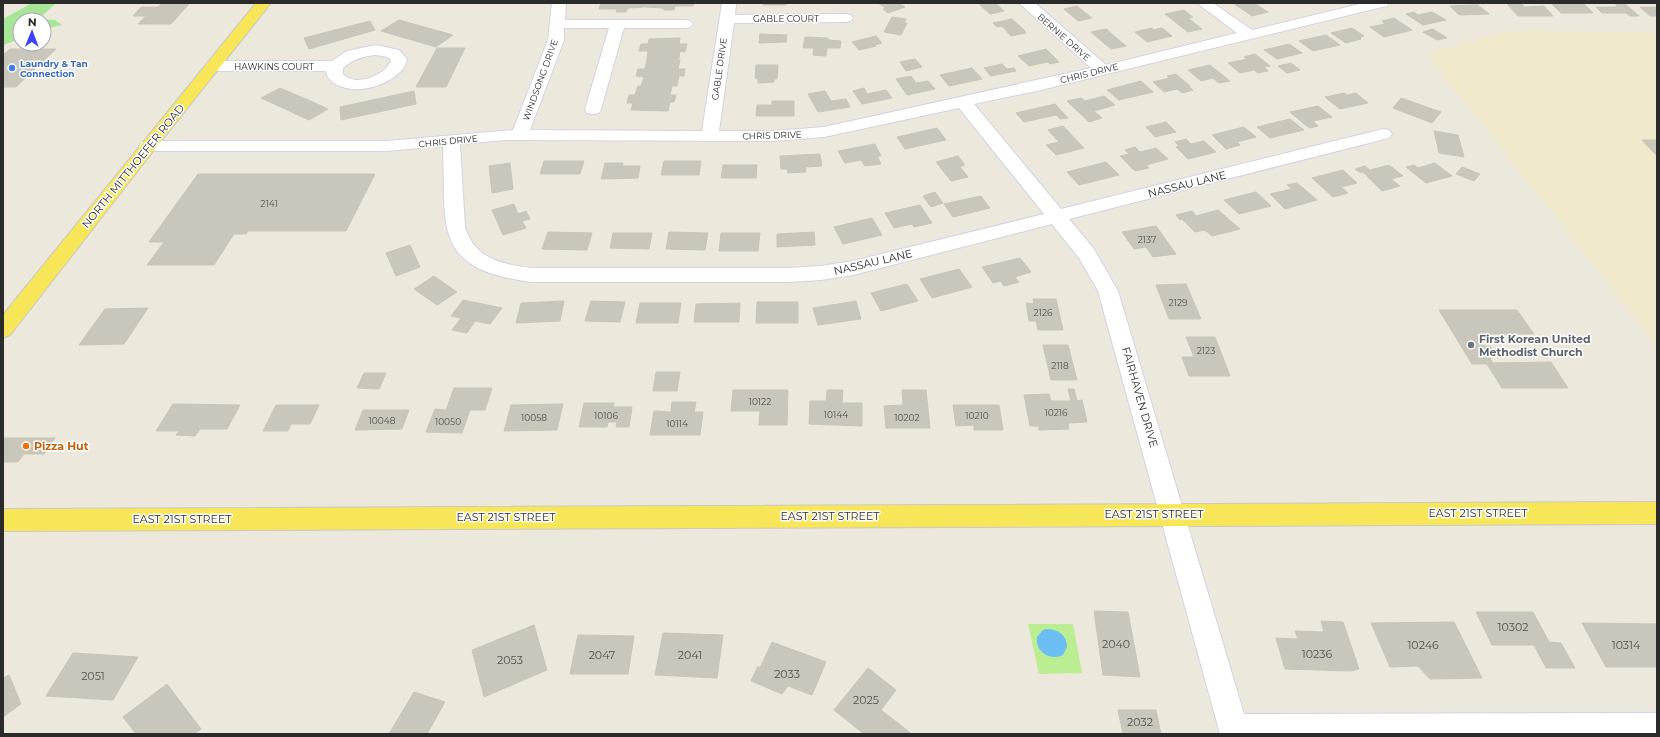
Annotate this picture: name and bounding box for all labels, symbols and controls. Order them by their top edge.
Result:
street label: BERNIE DRIVE [1035,11,1093,63]
north arrow [12,12,52,52]
street label: GABLE COURT [753,13,820,24]
text: N [28,15,37,29]
street label: GABLE DRIVE [709,37,729,101]
street label: WINDSONG DRIVE [520,38,560,122]
place label: Laundry & Tan Connection [20,58,88,79]
street label: CHRIS DRIVE [1059,60,1119,86]
street label: HAWKINS COURT [234,61,315,72]
marker: Laundry & Tan Connection [7,63,17,73]
street label: NORTH MITTHOEFER ROAD [79,101,187,231]
street label: CHRIS DRIVE [742,128,802,142]
street label: CHRIS DRIVE [418,132,478,150]
street label: NASSAU LANE [1146,167,1228,201]
house number: 2141 [260,198,278,209]
house number: 2137 [1138,234,1156,245]
street label: NASSAU LANE [832,246,914,278]
house number: 2129 [1169,297,1188,308]
house number: 2126 [1034,307,1053,318]
place label: First Korean United Methodist Church [1479,332,1591,359]
marker: First Korean United Methodist Church [1466,340,1476,350]
street label: FAIRHAVEN DRIVE [1119,345,1161,449]
house number: 2123 [1197,345,1215,356]
house number: 2118 [1051,360,1069,371]
house number: 10122 [749,396,771,407]
house number: 10216 [1044,407,1068,418]
house number: 10144 [824,409,848,420]
house number: 10106 [594,410,618,421]
house number: 10210 [965,410,989,421]
house number: 10058 [521,412,547,423]
house number: 10202 [894,412,920,423]
house number: 10048 [369,415,396,426]
house number: 10050 [435,416,461,427]
house number: 10114 [666,418,688,429]
place label: Pizza Hut [34,439,89,453]
marker: Pizza Hut [21,441,31,451]
street label: EAST 21ST STREET [1428,506,1528,520]
street label: EAST 21ST STREET [1104,507,1204,521]
street label: EAST 21ST STREET [780,509,880,523]
street label: EAST 21ST STREET [456,510,556,524]
street label: EAST 21ST STREET [132,512,232,526]
house number: 10302 [1498,620,1528,634]
house number: 2040 [1102,637,1130,651]
house number: 10246 [1407,638,1439,652]
house number: 10314 [1612,638,1641,652]
house number: 10236 [1302,647,1333,661]
house number: 2047 [589,648,615,662]
house number: 2041 [678,648,702,662]
house number: 2053 [497,653,523,667]
house number: 2033 [774,667,800,681]
house number: 2051 [81,669,105,683]
house number: 2025 [853,693,879,707]
house number: 2032 [1127,715,1153,729]

